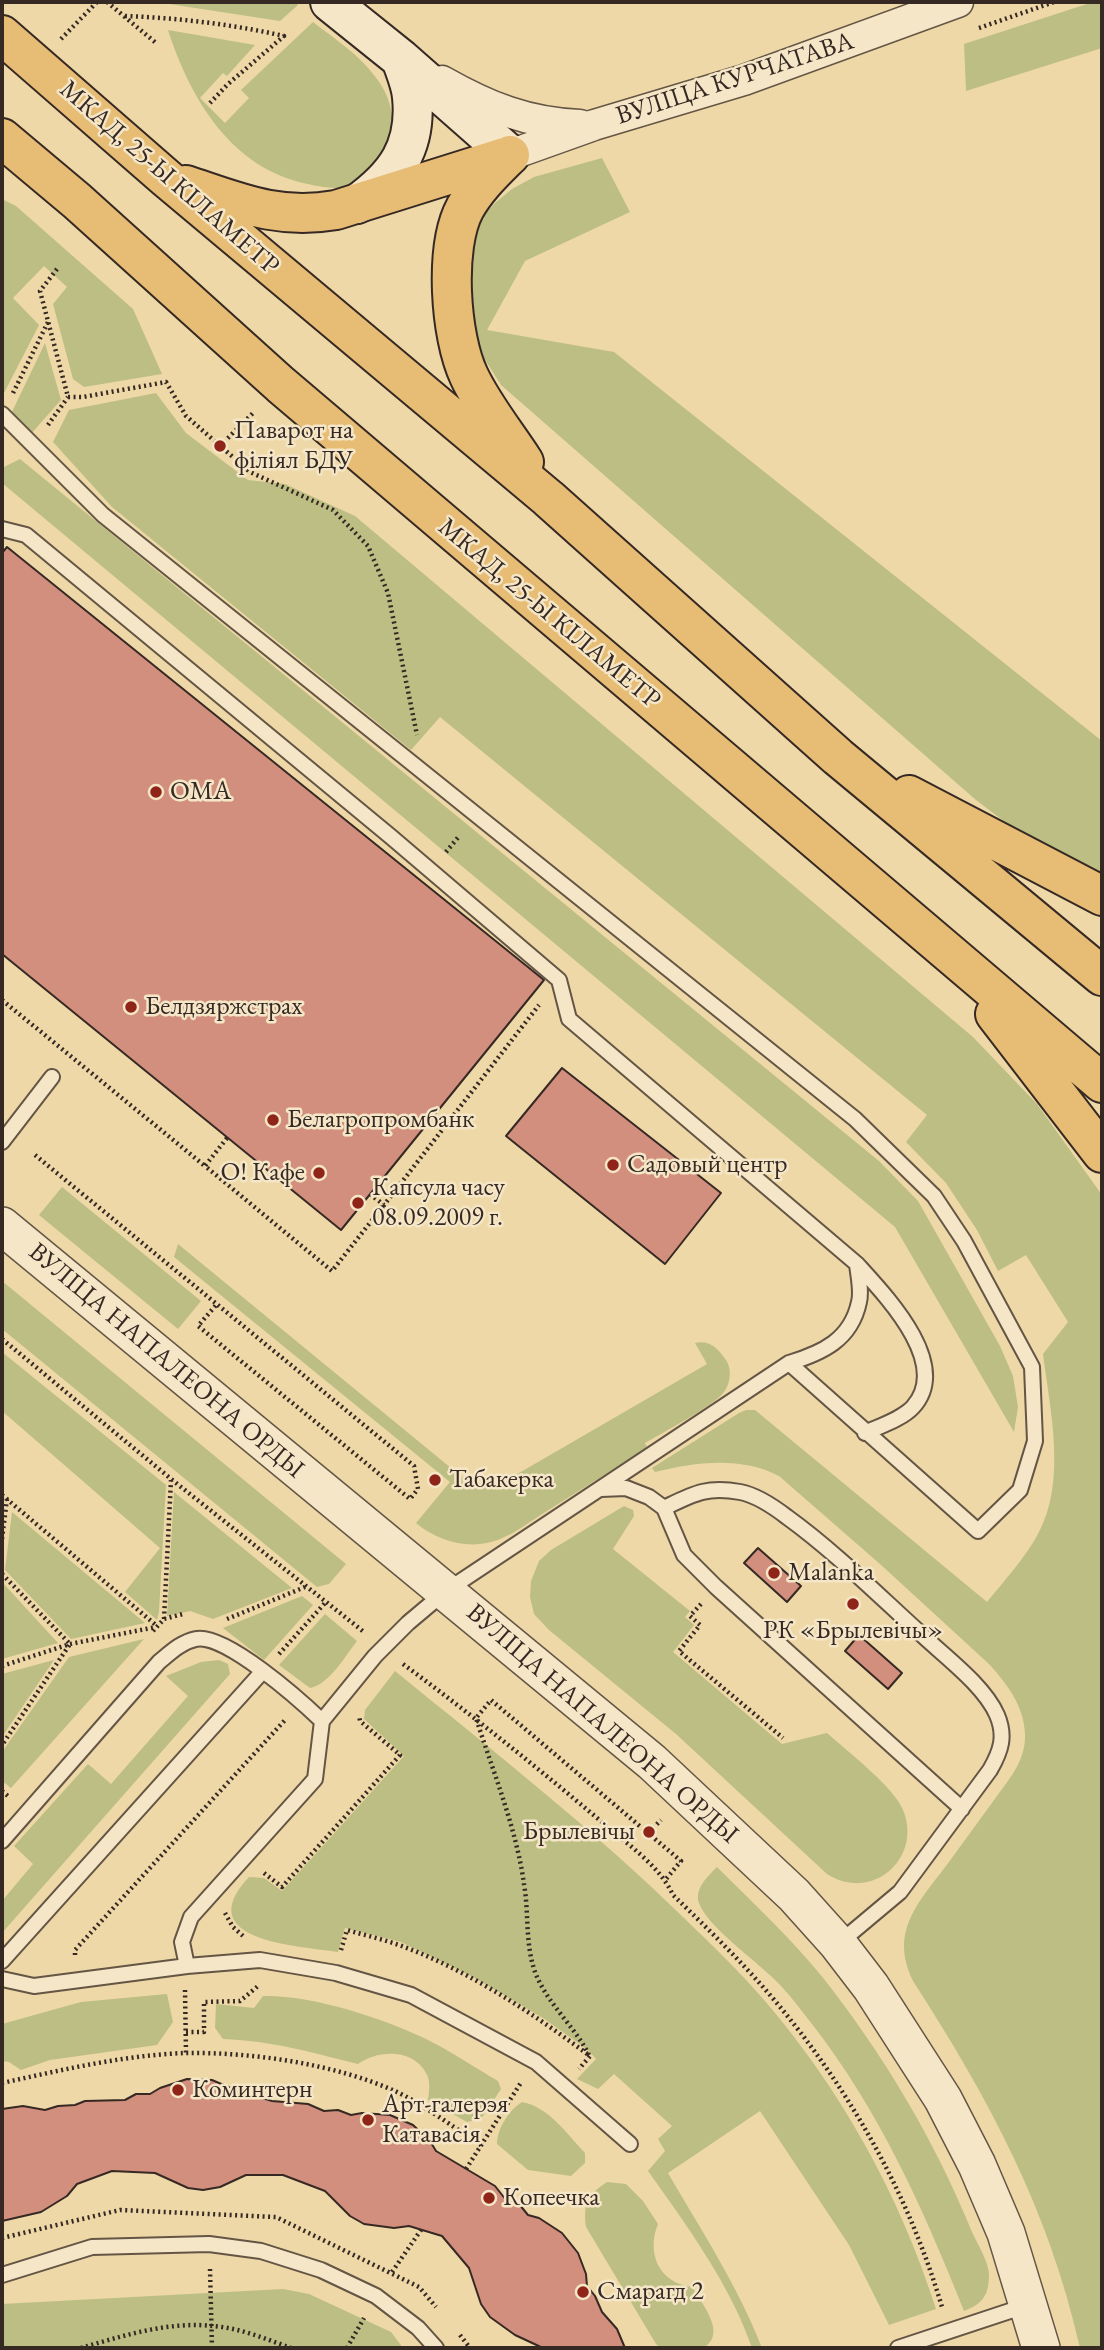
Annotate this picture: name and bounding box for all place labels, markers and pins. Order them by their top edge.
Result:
place label: Паварот на філіял БДУ [234,415,353,476]
marker: Паварот на філіял БДУ [212,438,228,454]
place label: ОМА [170,776,231,808]
marker: ОМА [148,784,164,800]
place label: Белдзяржстрах [145,991,302,1023]
marker: Белдзяржстрах [123,999,139,1015]
place label: Белагропромбанк [287,1104,474,1136]
marker: Белагропромбанк [265,1112,281,1128]
place label: Садовый центр [627,1149,788,1181]
place label: О! Кафе [221,1157,305,1189]
marker: Садовый центр [605,1157,621,1173]
marker: О! Кафе [311,1165,327,1181]
place label: Капсула часу 08.09.2009 г. [372,1172,505,1234]
marker: Капсула часу 08.09.2009 г. [350,1195,366,1211]
place label: Табакерка [449,1464,554,1496]
marker: Табакерка [427,1472,443,1488]
place label: Malanka [788,1557,874,1589]
marker: Malanka [766,1565,782,1581]
marker: РК «Брылевічы» [845,1596,861,1612]
place label: РК «Брылевічы» [763,1615,943,1647]
place label: Брылевічы [523,1816,635,1848]
marker: Брылевічы [641,1824,657,1840]
place label: Коминтерн [192,2074,313,2106]
marker: Коминтерн [170,2082,186,2098]
place label: Арт-галерэя Катавасія [382,2089,508,2150]
marker: Арт-галерэя Катавасія [360,2112,376,2128]
place label: Копеечка [503,2182,600,2214]
marker: Копеечка [481,2190,497,2206]
place label: Смарагд 2 [597,2276,704,2308]
marker: Смарагд 2 [575,2284,591,2300]

